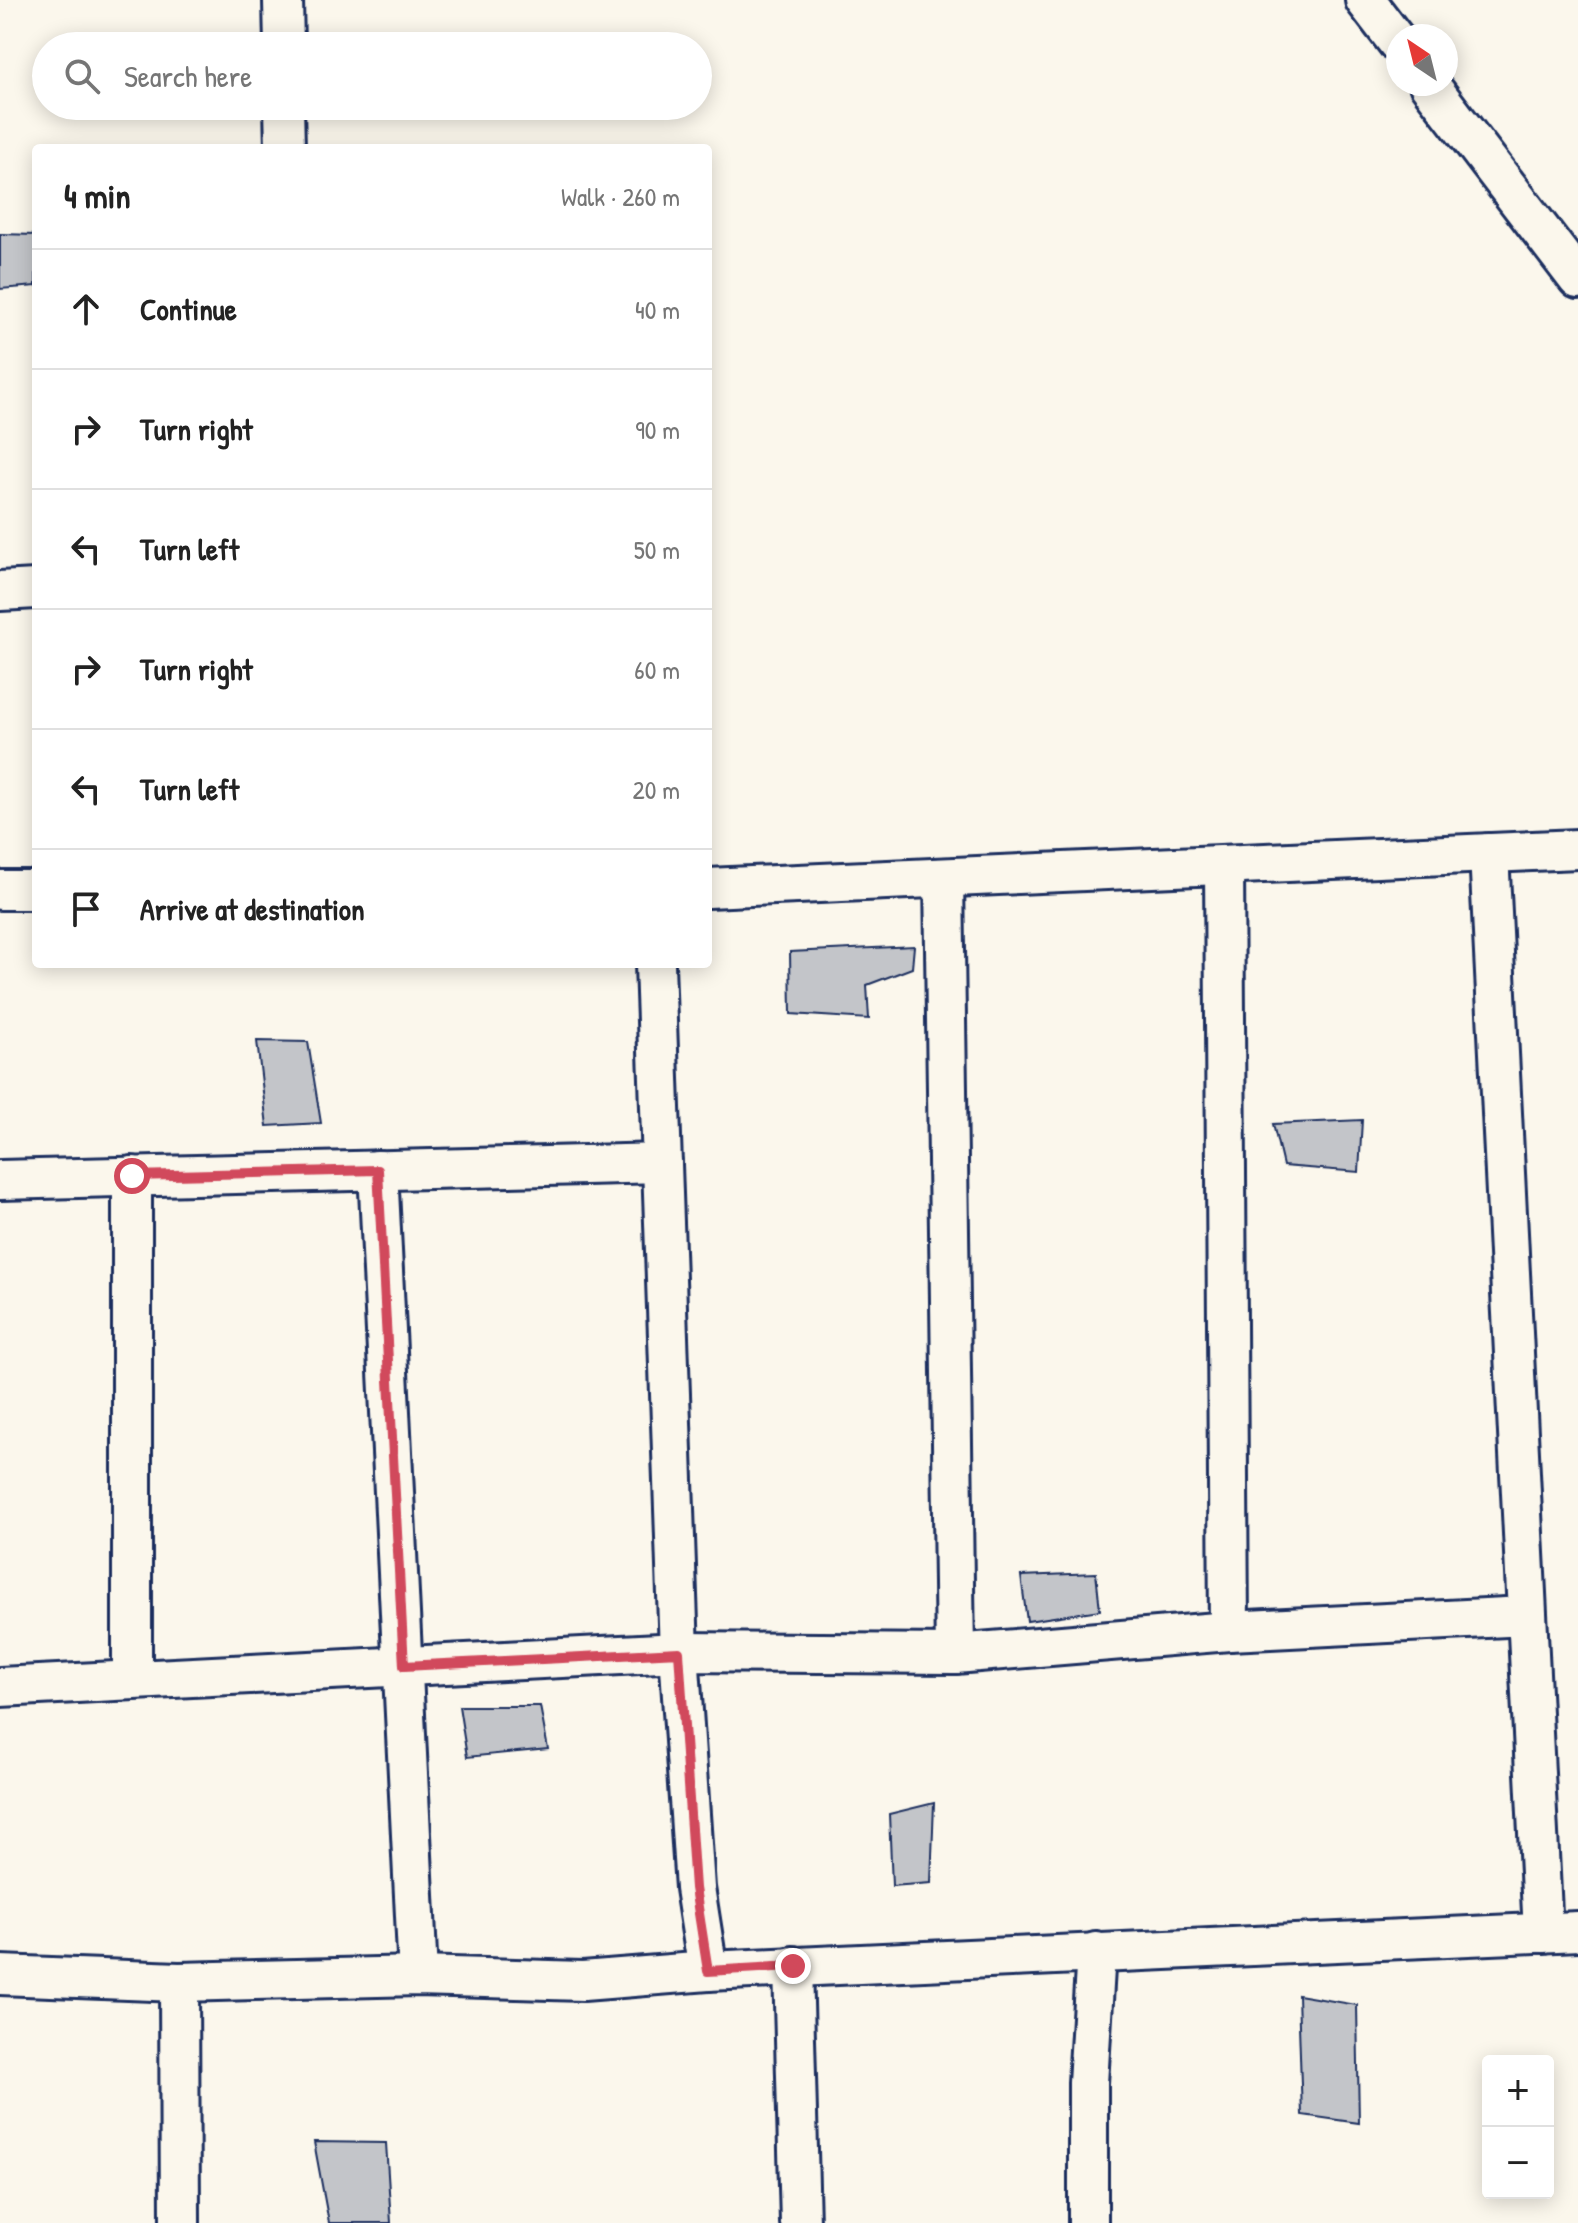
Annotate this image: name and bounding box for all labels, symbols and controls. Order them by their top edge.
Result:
north arrow [1386,24,1458,96]
search box [32,32,712,120]
icon: search [60,54,104,98]
text: Search here [124,56,252,96]
text: 4 min [64,173,131,219]
text: Walk · 260 m [561,179,680,214]
icon: ahead [64,287,108,331]
text: Continue [140,289,237,329]
text: 40 m [635,292,680,327]
icon: right [64,407,108,451]
text: Turn right [140,409,253,449]
text: 90 m [635,412,680,447]
icon: left [64,527,108,571]
text: Turn left [140,529,239,569]
text: 50 m [634,532,680,567]
icon: right [64,647,108,691]
text: Turn right [140,649,253,689]
text: 60 m [634,652,680,687]
icon: left [64,767,108,811]
text: Turn left [140,769,239,809]
text: 20 m [633,772,680,807]
icon: arrive [64,887,108,931]
text: Arrive at destination [140,889,365,929]
route start [114,1158,150,1194]
route end [775,1948,811,1984]
map controls [1482,2055,1554,2199]
button: + [1482,2055,1554,2127]
button: − [1482,2127,1554,2199]

